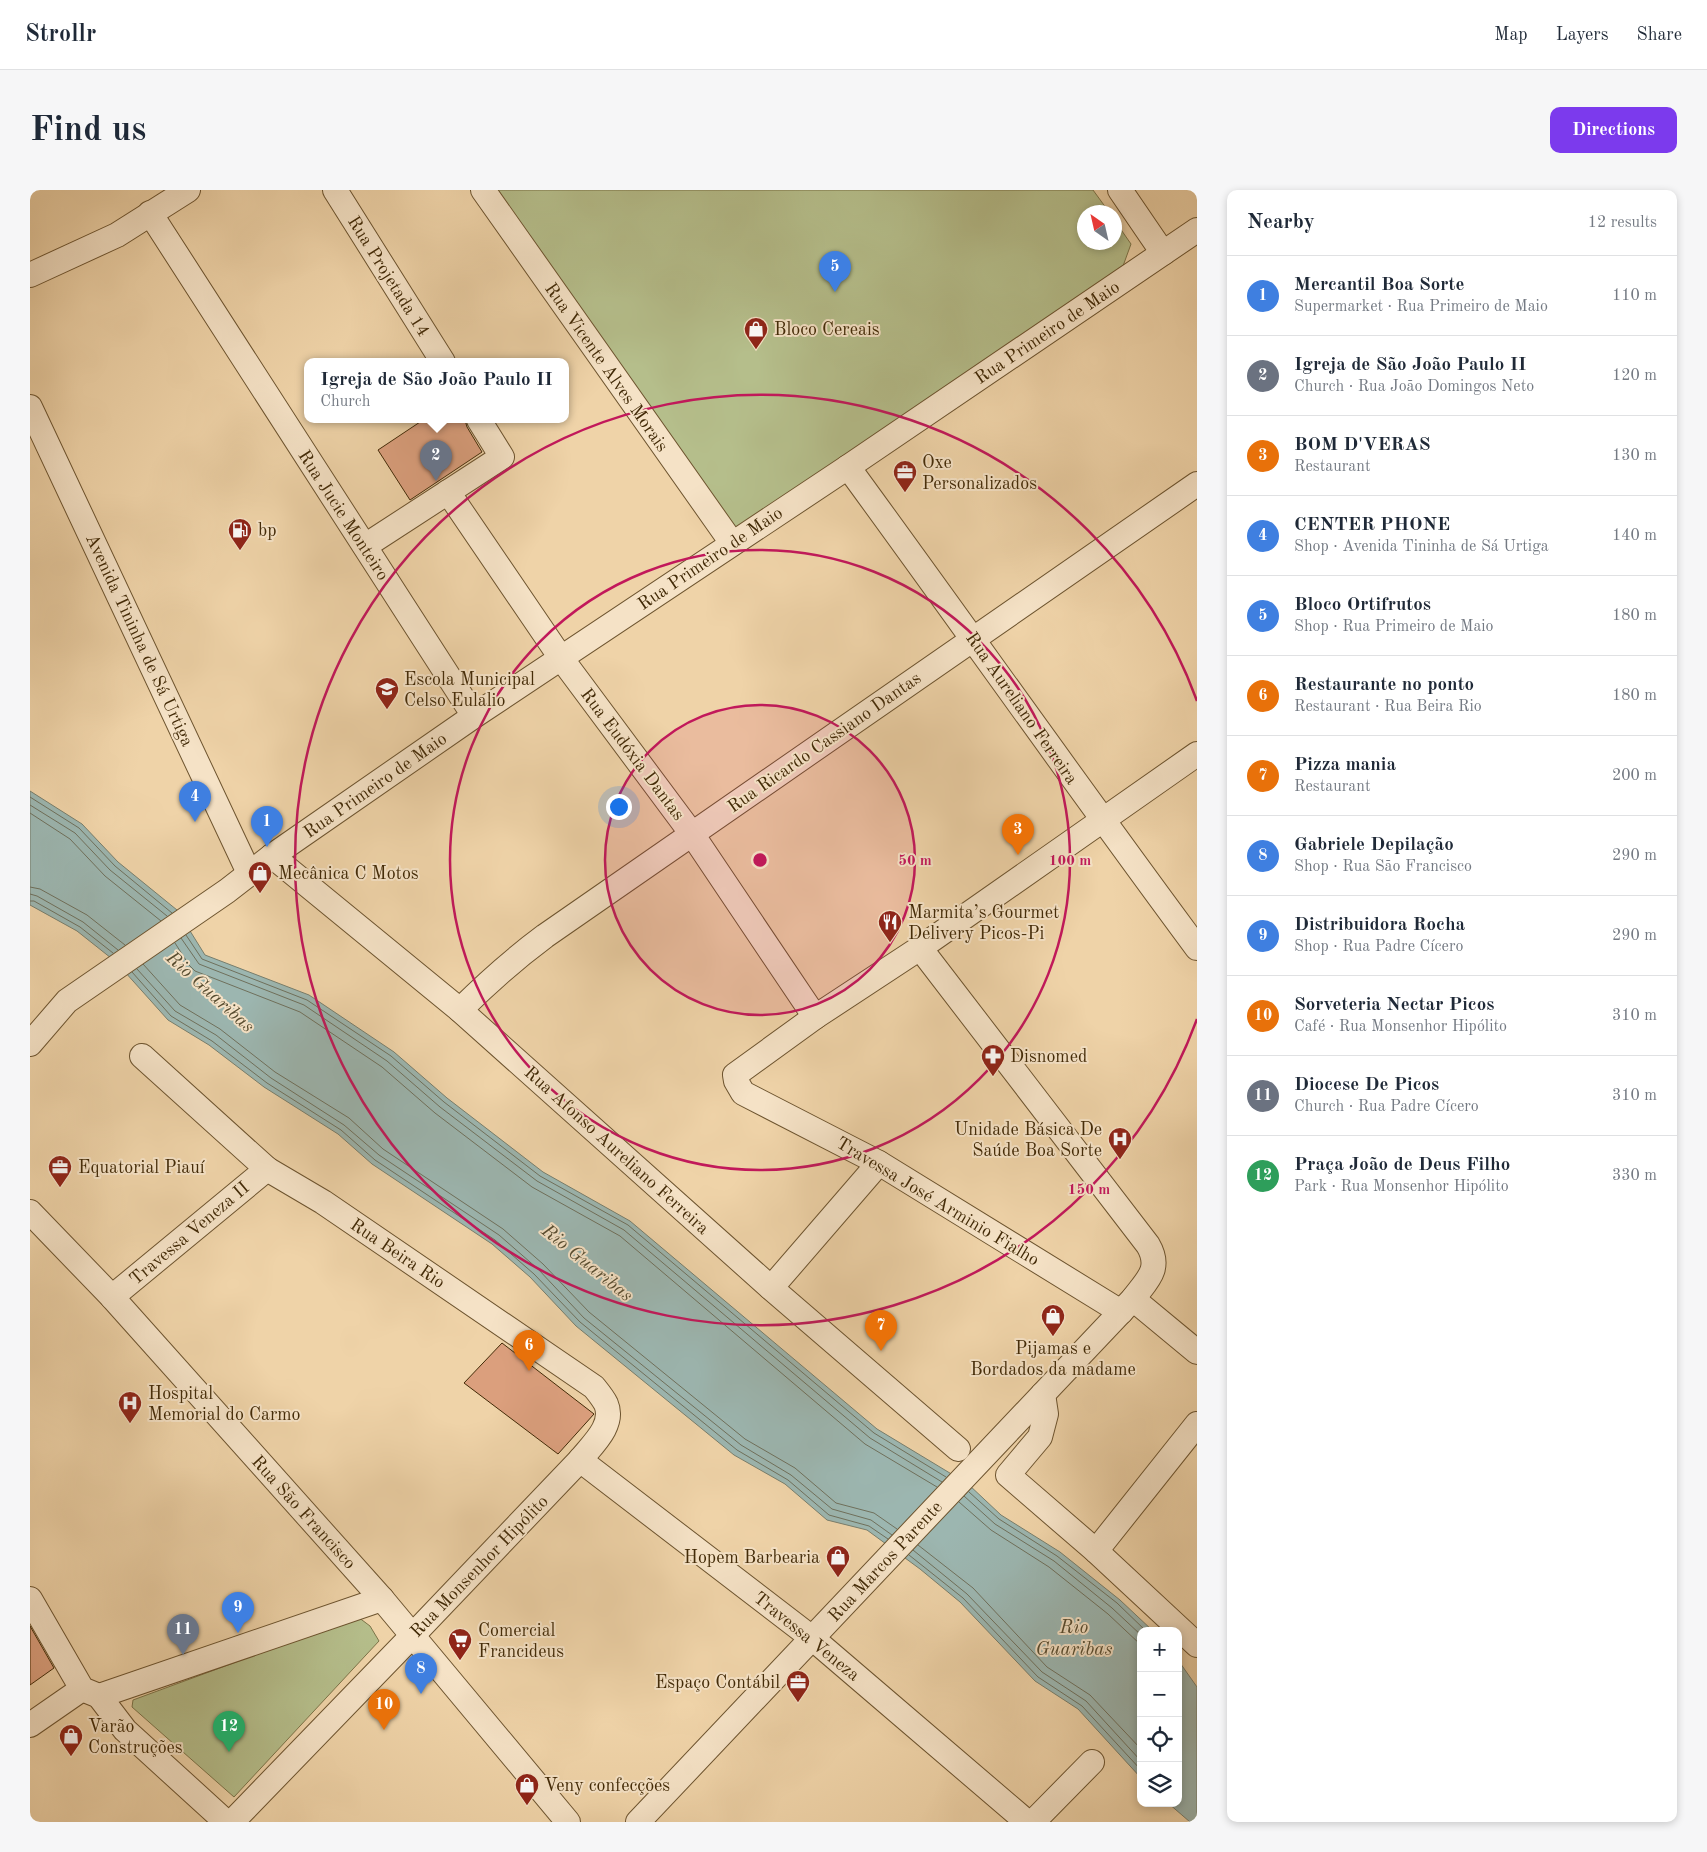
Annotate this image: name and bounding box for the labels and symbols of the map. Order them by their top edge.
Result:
north arrow [1077,205,1122,250]
street label: Rua Projetada 14 [344,213,432,340]
pin: 5 [819,251,851,292]
street label: Rua Primeiro de Maio [972,278,1123,388]
street label: Rua Vicente Alves Morais [541,280,671,455]
shop icon: Bloco Cereais [743,316,769,350]
place label: Bloco Cereais [774,321,880,339]
pin: 2 [420,440,452,481]
street label: Rua Jucie Monteiro [294,447,392,584]
place label: Oxe Personalizados [922,454,1037,493]
office icon: Oxe Personalizados [892,459,918,493]
street label: Rua Primeiro de Maio [635,504,786,614]
fuel station icon: bp [227,517,253,551]
place label: bp [258,522,277,540]
street label: Avenida Tininha de Sá Urtiga [82,531,196,750]
street label: Rua Aureliano Ferreira [962,629,1081,788]
street label: Rua Ricardo Cassiano Dantas [725,669,925,817]
place label: Escola Municipal Celso Eulalio [404,671,535,710]
school or university icon: Escola Municipal Celso Eulalio [374,676,400,710]
street label: Rua Eudóxia Dantas [577,685,688,824]
street label: Rua Primeiro de Maio [301,730,450,842]
pin: 4 [179,781,211,822]
your location [606,794,632,820]
pin: 1 [251,806,283,847]
pin: 3 [1002,814,1034,855]
centre of rings [751,851,769,869]
text: 50 m [898,854,932,869]
text: 100 m [1049,854,1091,869]
shop icon: Mecânica C Motos [247,860,273,894]
place label: Mecânica C Motos [278,865,419,883]
place label: Marmita’s Gourmet Delivery Picos-Pi [908,904,1059,943]
restaurant icon: Marmita’s Gourmet Delivery Picos-Pi [877,909,903,943]
water label: Rio Guaribas [161,948,257,1037]
pharmacy icon: Disnomed [980,1043,1006,1077]
place label: Disnomed [1010,1048,1087,1066]
street label: Rua Afonso Aureliano Ferreira [521,1063,712,1238]
place label: Unidade Básica De Saúde Boa Sorte [954,1121,1102,1160]
hospital icon: Unidade Básica De Saúde Boa Sorte [1107,1126,1133,1160]
street label: Travessa José Arminio Fialho [833,1134,1042,1270]
office icon: Equatorial Piauí [47,1154,73,1188]
place label: Equatorial Piauí [78,1159,205,1177]
street label: Travessa Veneza II [127,1179,253,1289]
text: 150 m [1068,1183,1110,1198]
street label: Rua Beira Rio [347,1216,448,1292]
water label: Rio Guaribas [537,1221,636,1306]
shop icon: Pijamas e Bordados da madame [1040,1303,1066,1337]
pin: 7 [865,1310,897,1351]
pin: 6 [513,1330,545,1371]
place label: Pijamas e Bordados da madame [970,1340,1136,1379]
place label: Hospital Memorial do Carmo [148,1385,301,1424]
hospital icon: Hospital Memorial do Carmo [117,1390,143,1424]
street label: Rua São Francisco [248,1452,359,1573]
street label: Rua Monsenhor Hipólito [407,1492,552,1641]
street label: Rua Marcos Parente [825,1498,946,1625]
shop icon: Hopem Barbearia [825,1544,851,1578]
place label: Hopem Barbearia [684,1549,820,1567]
street label: Travessa Veneza [750,1589,863,1685]
pin: 9 [222,1592,254,1633]
pin: 11 [167,1614,199,1655]
water label: Rio Guaribas [1036,1619,1112,1660]
place label: Comercial Francideus [478,1622,564,1661]
supermarket icon: Comercial Francideus [447,1627,473,1661]
pin: 8 [405,1653,437,1694]
office icon: Espaço Contábil [785,1669,811,1703]
place label: Espaço Contábil [655,1674,780,1692]
pin: 10 [368,1689,400,1730]
pin: 12 [213,1711,245,1752]
place label: Varão Construções [88,1718,183,1757]
shop icon: Varão Construções [58,1723,84,1757]
shop icon: Veny confecções [514,1772,540,1806]
place label: Veny confecções [544,1777,670,1795]

